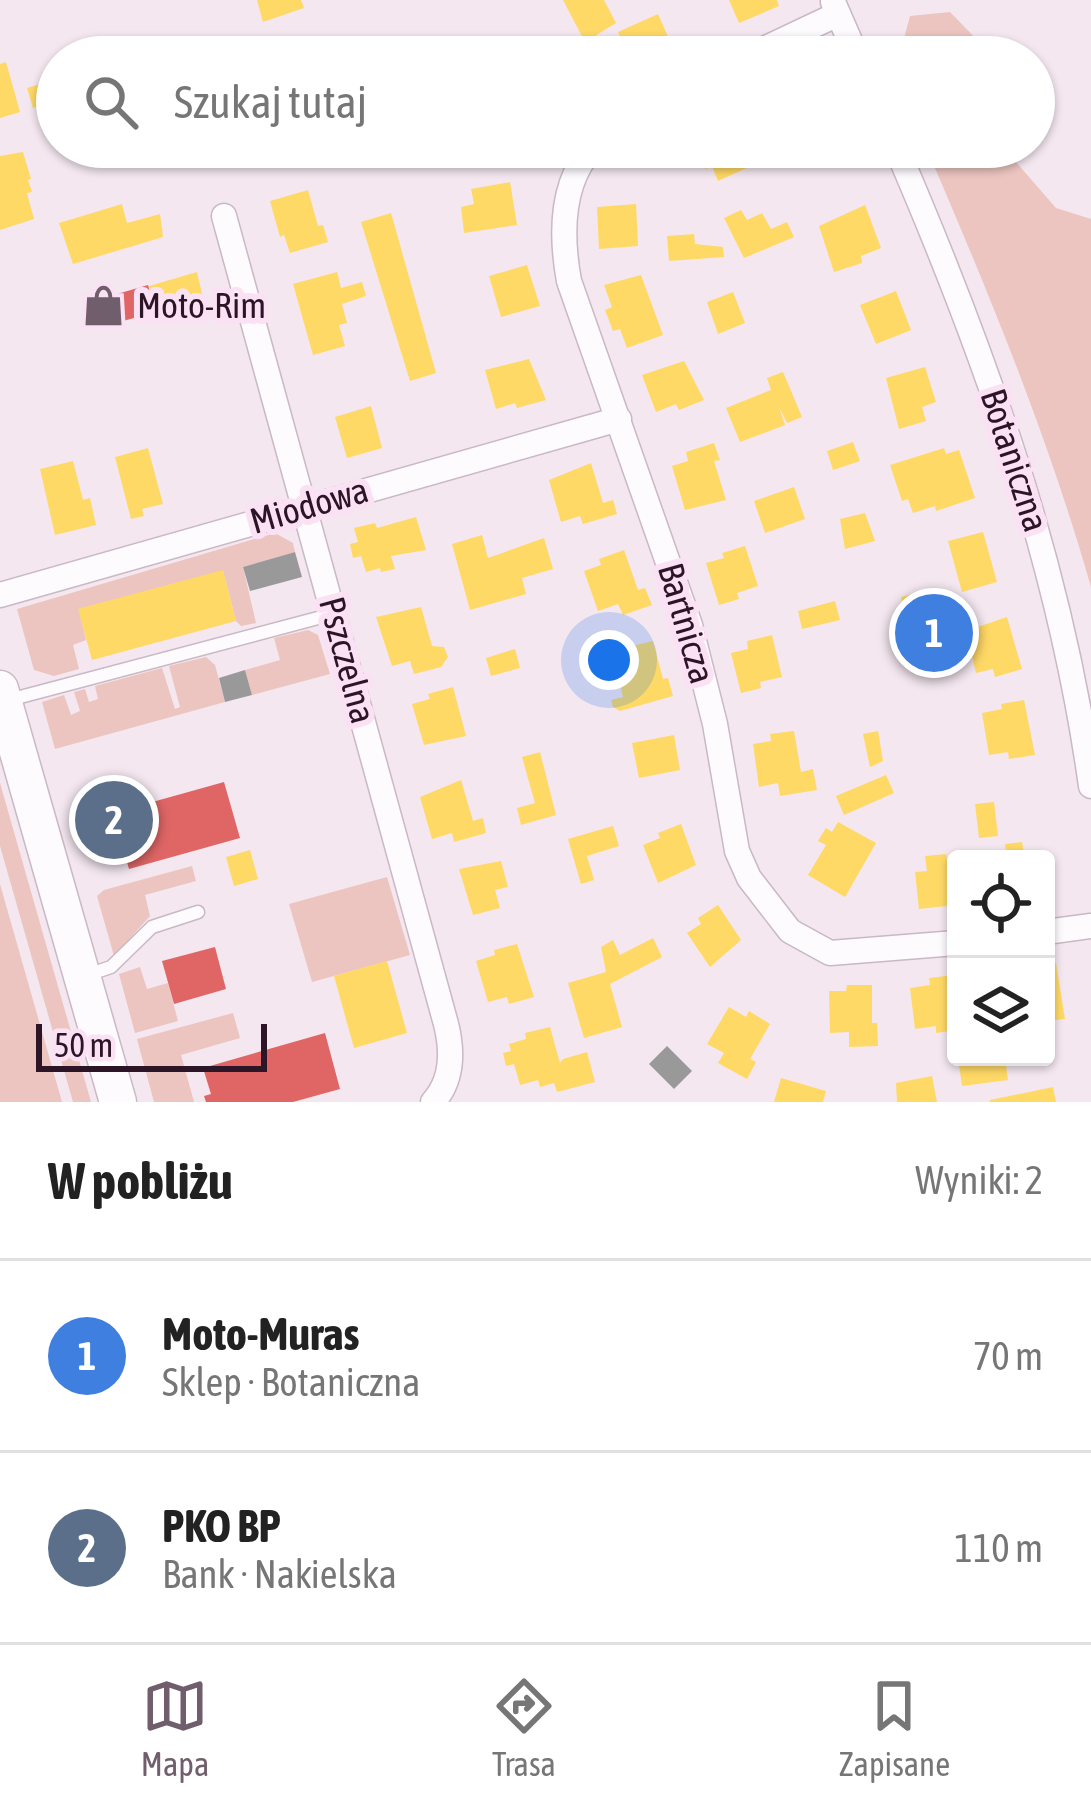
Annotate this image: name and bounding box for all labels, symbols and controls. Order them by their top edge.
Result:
search box [36,36,1055,168]
icon: search [78,69,144,135]
text: Szukaj tutaj [174,76,367,128]
shop icon: Moto-Rim [80,282,126,328]
place label: Moto-Rim [137,284,266,326]
street label: Botaniczna [972,383,1058,537]
street label: Miodowa [245,468,373,542]
street label: Bartnicza [650,558,724,688]
pin: 1 [895,588,973,678]
street label: Pszczelna [311,592,385,728]
your location [579,630,639,690]
pin: 2 [75,775,153,865]
map controls [947,850,1055,1066]
button: locate [947,850,1055,958]
button: layers [947,958,1055,1066]
scale bar [36,1018,267,1071]
text: 50 m [54,1026,113,1064]
text: W pobliżu [48,1151,233,1210]
text: Wyniki: 2 [915,1158,1043,1202]
text: Moto-Muras [162,1308,359,1360]
text: 1 [78,1334,96,1378]
text: 70 m [973,1334,1043,1378]
text: Sklep · Botaniczna [162,1360,420,1404]
text: PKO BP [162,1500,281,1552]
text: 2 [78,1526,96,1570]
text: 110 m [955,1526,1043,1570]
text: Bank · Nakielska [162,1552,397,1596]
tab: Mapa [141,1673,209,1783]
tab: Trasa [491,1673,557,1783]
tab: Zapisane [839,1673,950,1783]

